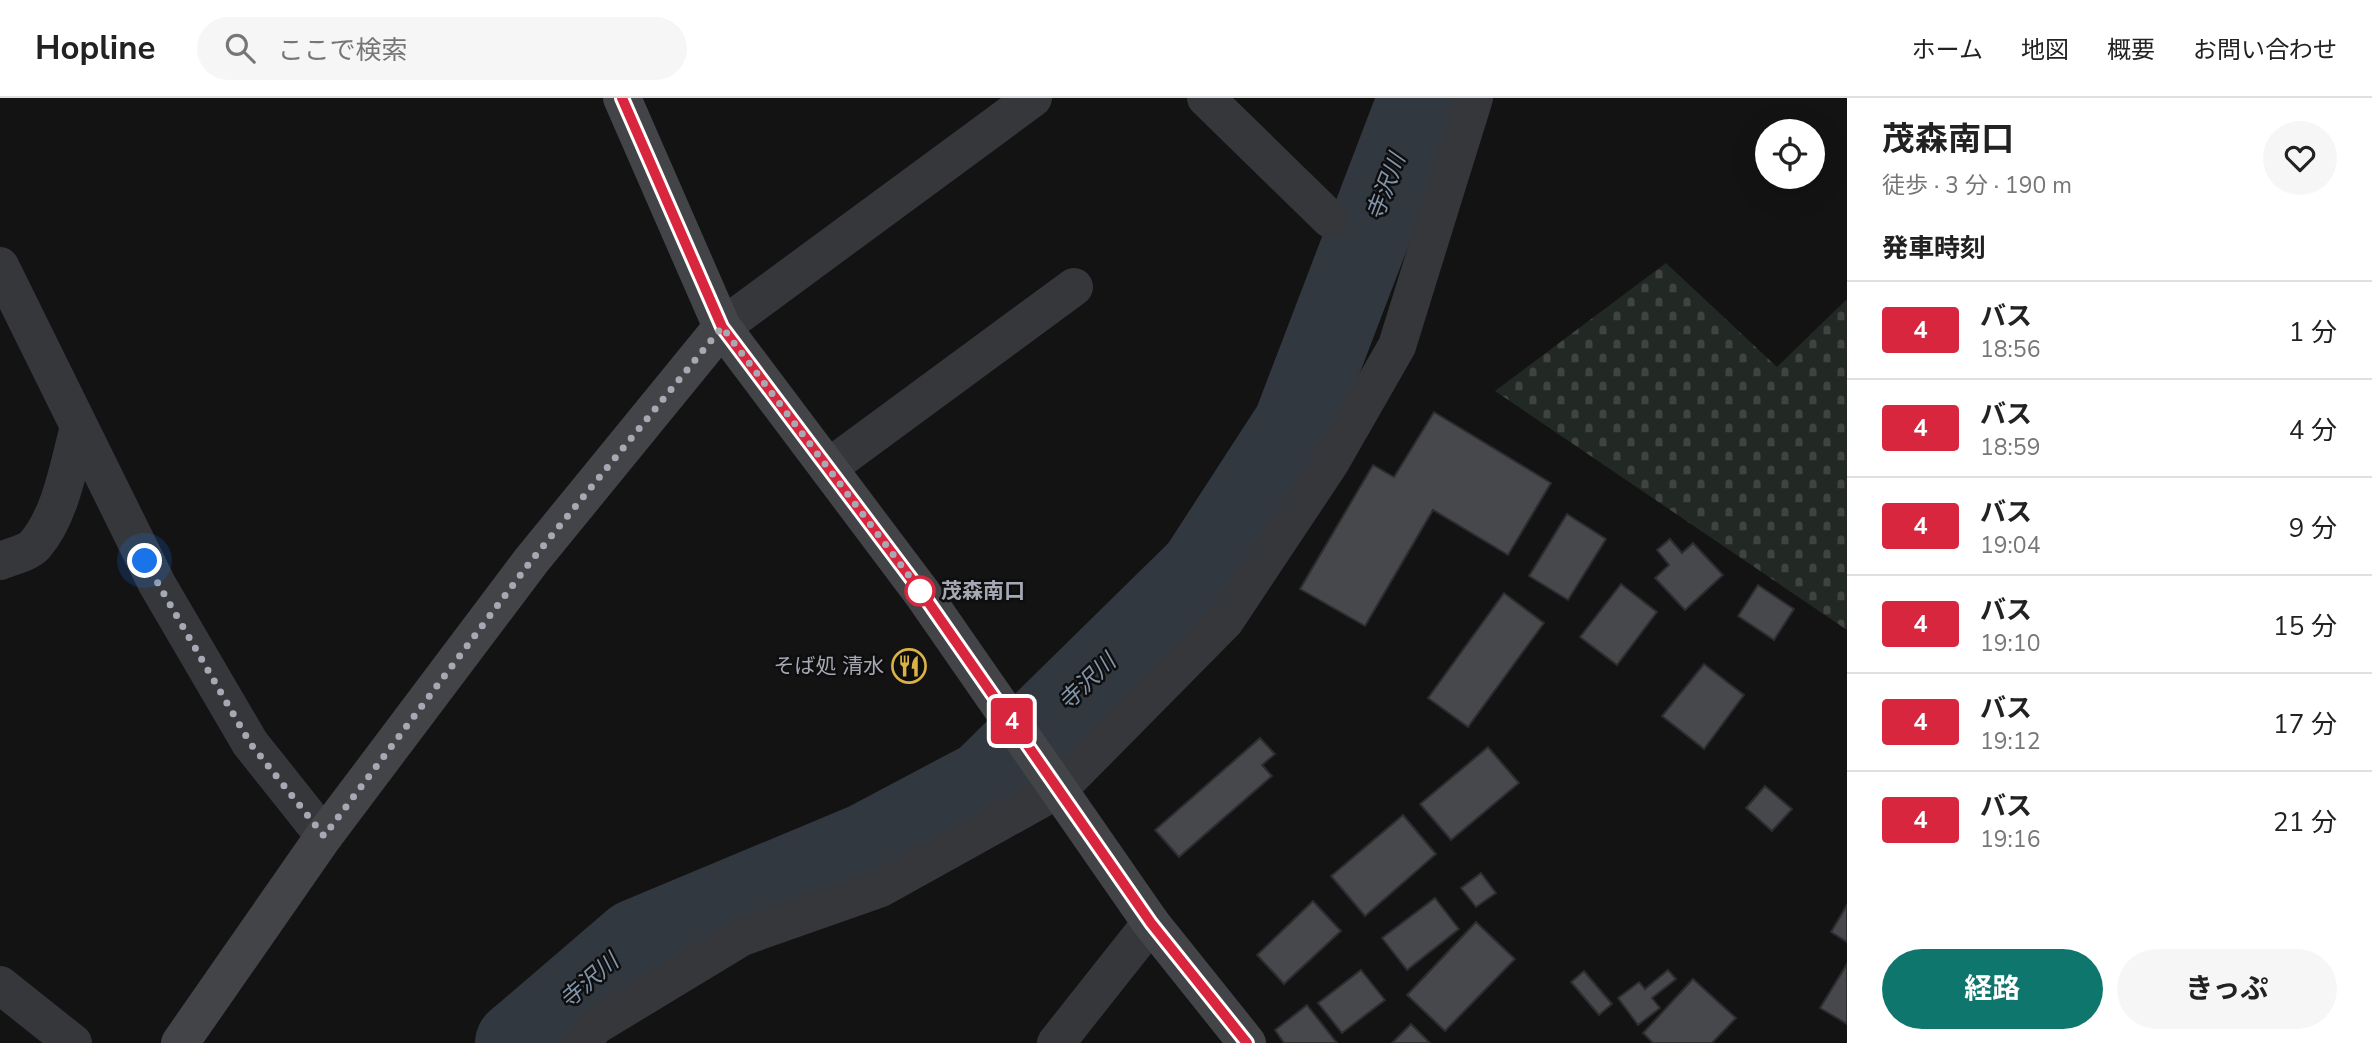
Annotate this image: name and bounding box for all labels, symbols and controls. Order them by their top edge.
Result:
search box [197,17,687,80]
text: Hopline [35,26,155,71]
icon: search [221,29,259,67]
text: ここで検索 [277,33,407,68]
text: ホーム [1912,34,1983,66]
text: 地図 [2021,34,2069,66]
text: 概要 [2107,34,2155,66]
text: お問い合わせ [2193,34,2337,66]
text: 茂森南口 [1882,117,2014,162]
map controls [1755,119,1825,189]
button: locate [1755,119,1825,189]
button: heart [2263,121,2337,195]
water label: 寺沢川 [1359,146,1414,225]
text: 徒歩 · 3 分 · 190 m [1882,170,2072,201]
text: 発車時刻 [1882,231,1986,266]
text: バス [1980,299,2032,334]
text: 4 [1913,314,1928,346]
text: 1 分 [2289,315,2337,350]
text: 18:56 [1980,334,2040,365]
text: バス [1980,397,2032,432]
text: 4 [1913,412,1928,444]
text: 4 分 [2289,413,2337,448]
text: 18:59 [1980,432,2040,463]
text: バス [1980,495,2032,530]
text: 4 [1913,510,1928,542]
text: 9 分 [2289,511,2337,546]
text: 19:04 [1980,530,2040,561]
your location [127,543,162,578]
marker: 茂森南口 [905,576,935,606]
place label: 茂森南口 [941,577,1025,605]
text: バス [1980,593,2032,628]
text: 4 [1913,608,1928,640]
text: 15 分 [2273,609,2337,644]
text: 19:10 [1980,628,2040,659]
water label: 寺沢川 [1051,645,1125,717]
restaurant icon: そば処 清水 [890,647,928,685]
place label: そば処 清水 [774,652,884,680]
text: バス [1980,691,2032,726]
line badge: 4 [989,698,1035,744]
text: 4 [1005,705,1019,737]
text: 4 [1913,706,1928,738]
text: 17 分 [2273,707,2337,742]
text: 19:12 [1980,726,2040,757]
text: バス [1980,789,2032,824]
text: 4 [1913,804,1928,836]
text: 21 分 [2273,805,2337,840]
text: 19:16 [1980,824,2040,855]
water label: 寺沢川 [553,945,627,1015]
button: 経路 [1882,949,2103,1029]
button: きっぷ [2117,949,2337,1029]

